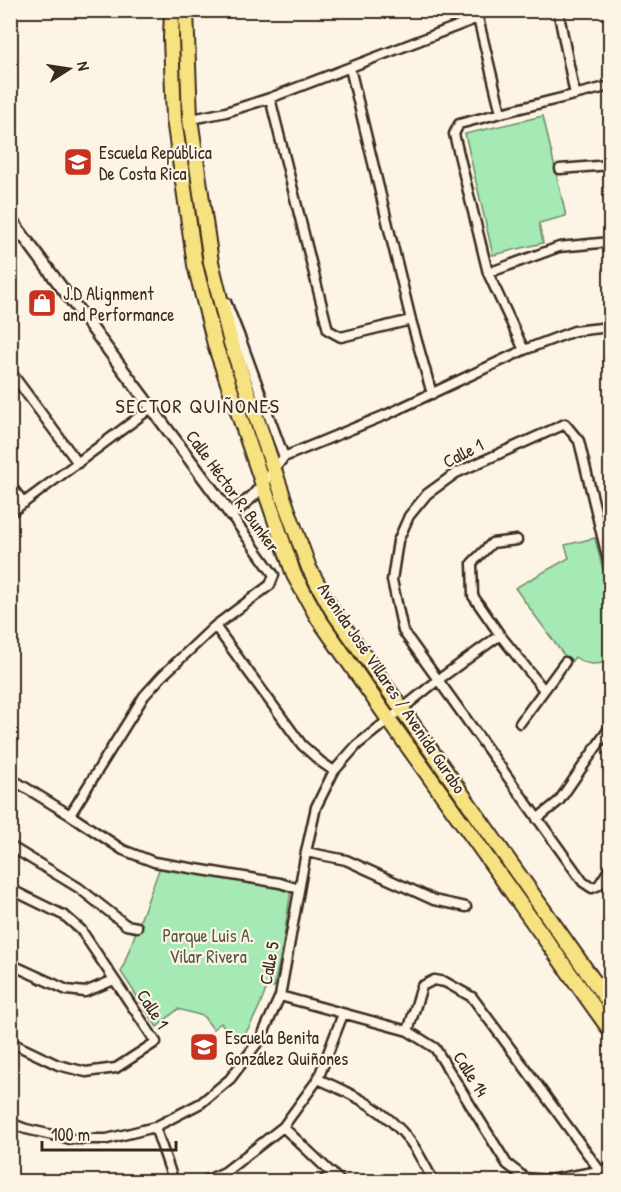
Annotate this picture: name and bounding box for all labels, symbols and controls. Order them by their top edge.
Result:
north arrow [39,39,99,99]
text: N [72,59,95,73]
place label: Escuela República De Costa Rica [99,140,212,186]
school or university icon: Escuela República De Costa Rica [62,146,94,178]
place label: J.D Alignment and Performance [63,281,174,327]
shop icon: J.D Alignment and Performance [26,287,58,319]
district label: SECTOR QUIÑONES [116,392,280,419]
street label: Calle Héctor R. Bunker [180,425,286,557]
street label: Calle 1 [438,432,488,474]
street label: Avenida José Villares / Avenida Gurabo [312,578,472,798]
park label: Parque Luis A. Vilar Rivera [162,923,254,969]
street label: Calle 5 [253,939,285,987]
street label: Calle 1 [131,984,175,1034]
place label: Escuela Benita González Quiñones [225,1025,348,1071]
school or university icon: Escuela Benita González Quiñones [188,1031,220,1063]
street label: Calle 14 [447,1046,495,1102]
scale bar [42,1114,176,1152]
text: 100 m [51,1122,90,1147]

